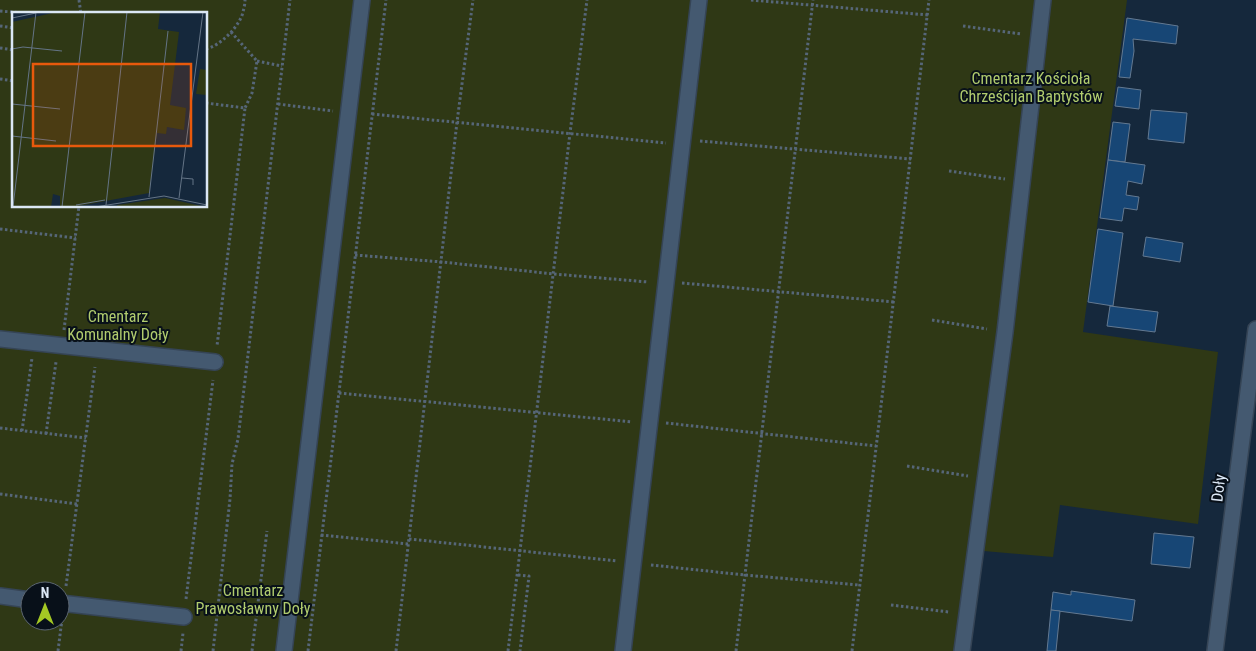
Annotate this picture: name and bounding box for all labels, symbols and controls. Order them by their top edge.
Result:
inset map [12,12,208,208]
park label: Cmentarz Kościoła Chrześcijan Baptystów [959,69,1103,106]
park label: Cmentarz Komunalny Doły [67,307,169,344]
street label: Doły [1207,473,1230,503]
north arrow [20,581,70,631]
park label: Cmentarz Prawosławny Doły [196,581,311,618]
text: N [41,585,49,601]

